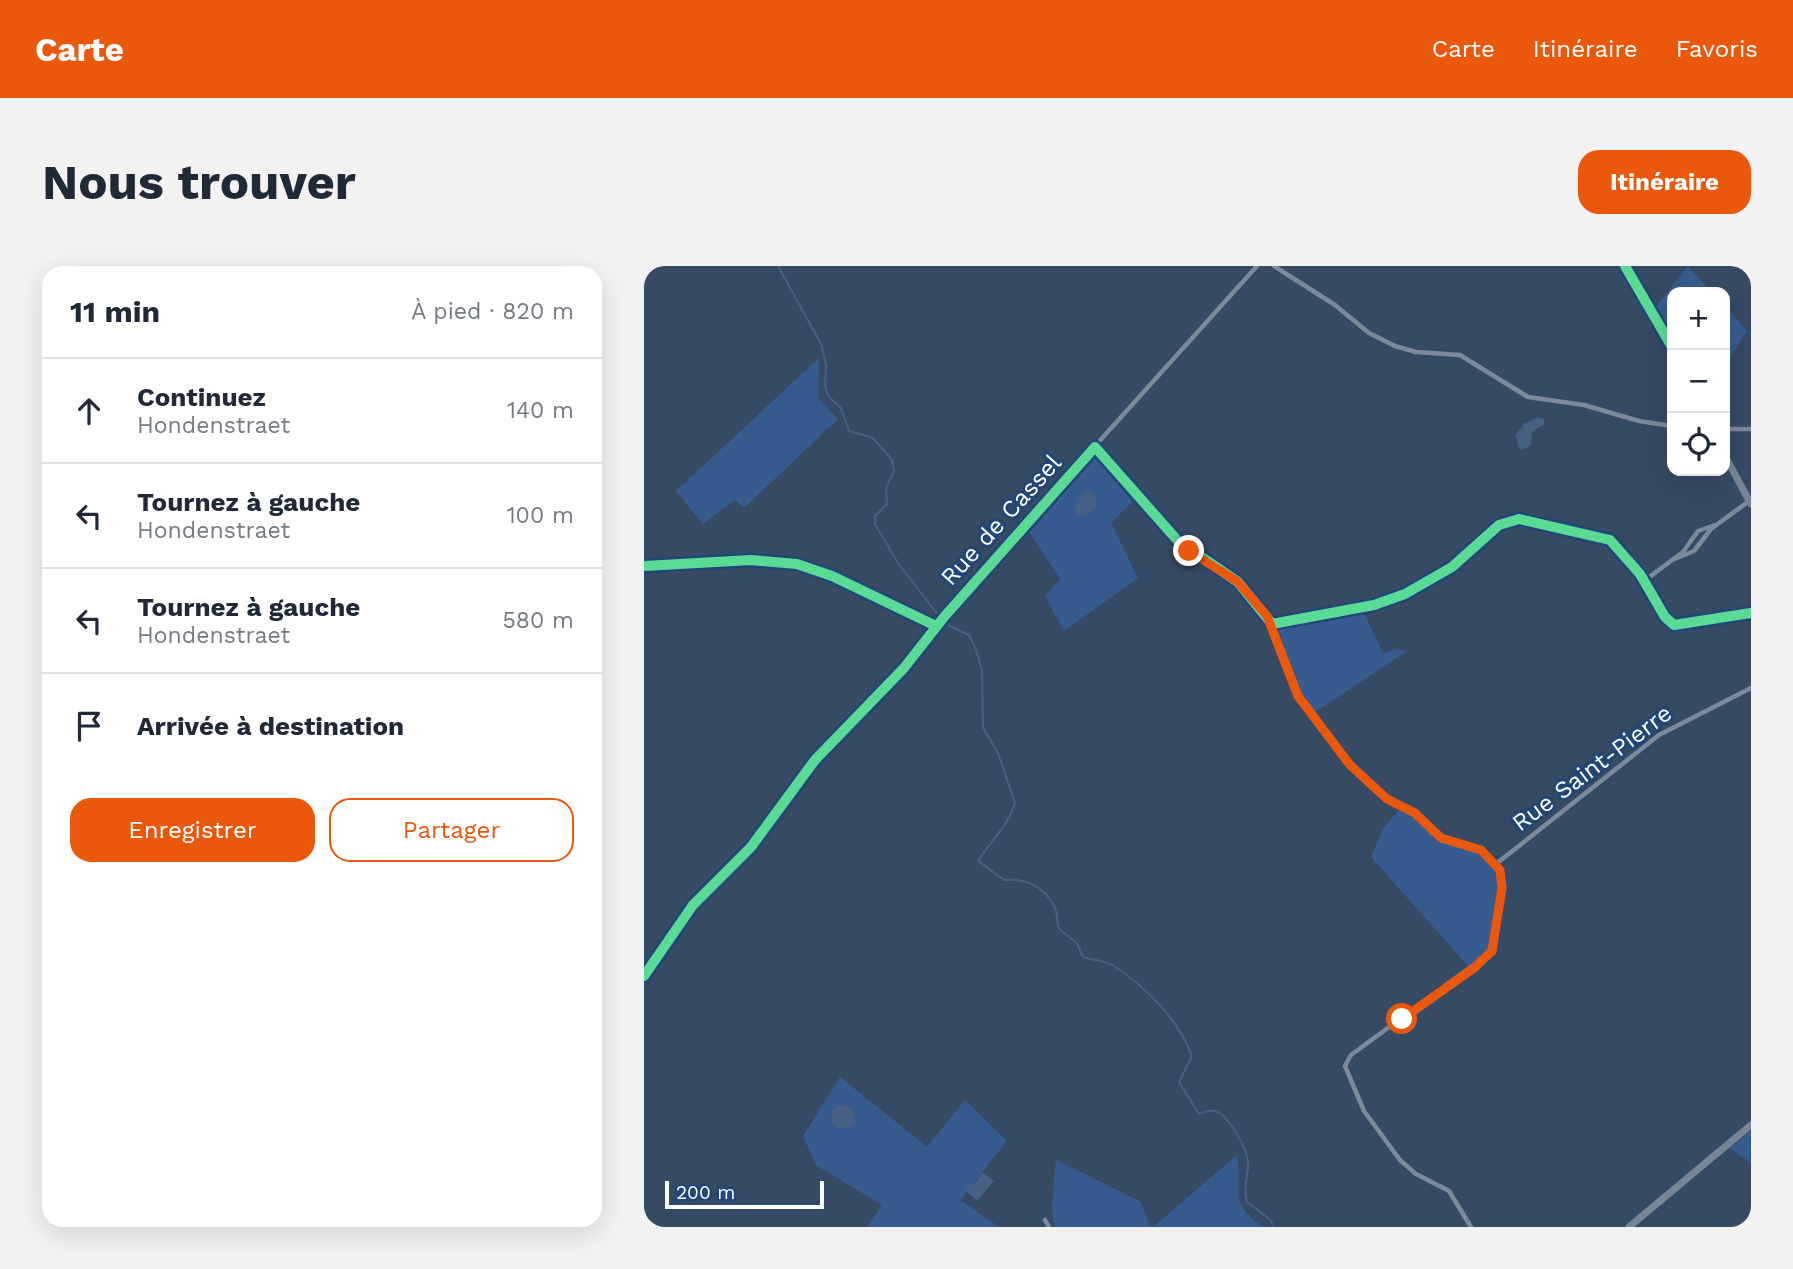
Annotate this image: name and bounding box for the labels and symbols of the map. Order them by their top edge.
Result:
street label: Rue de Cassel [935,448,1067,591]
route end [1173,535,1204,566]
street label: Rue Saint-Pierre [1507,699,1677,837]
route start [1386,1003,1417,1034]
scale bar [665,1178,824,1210]

